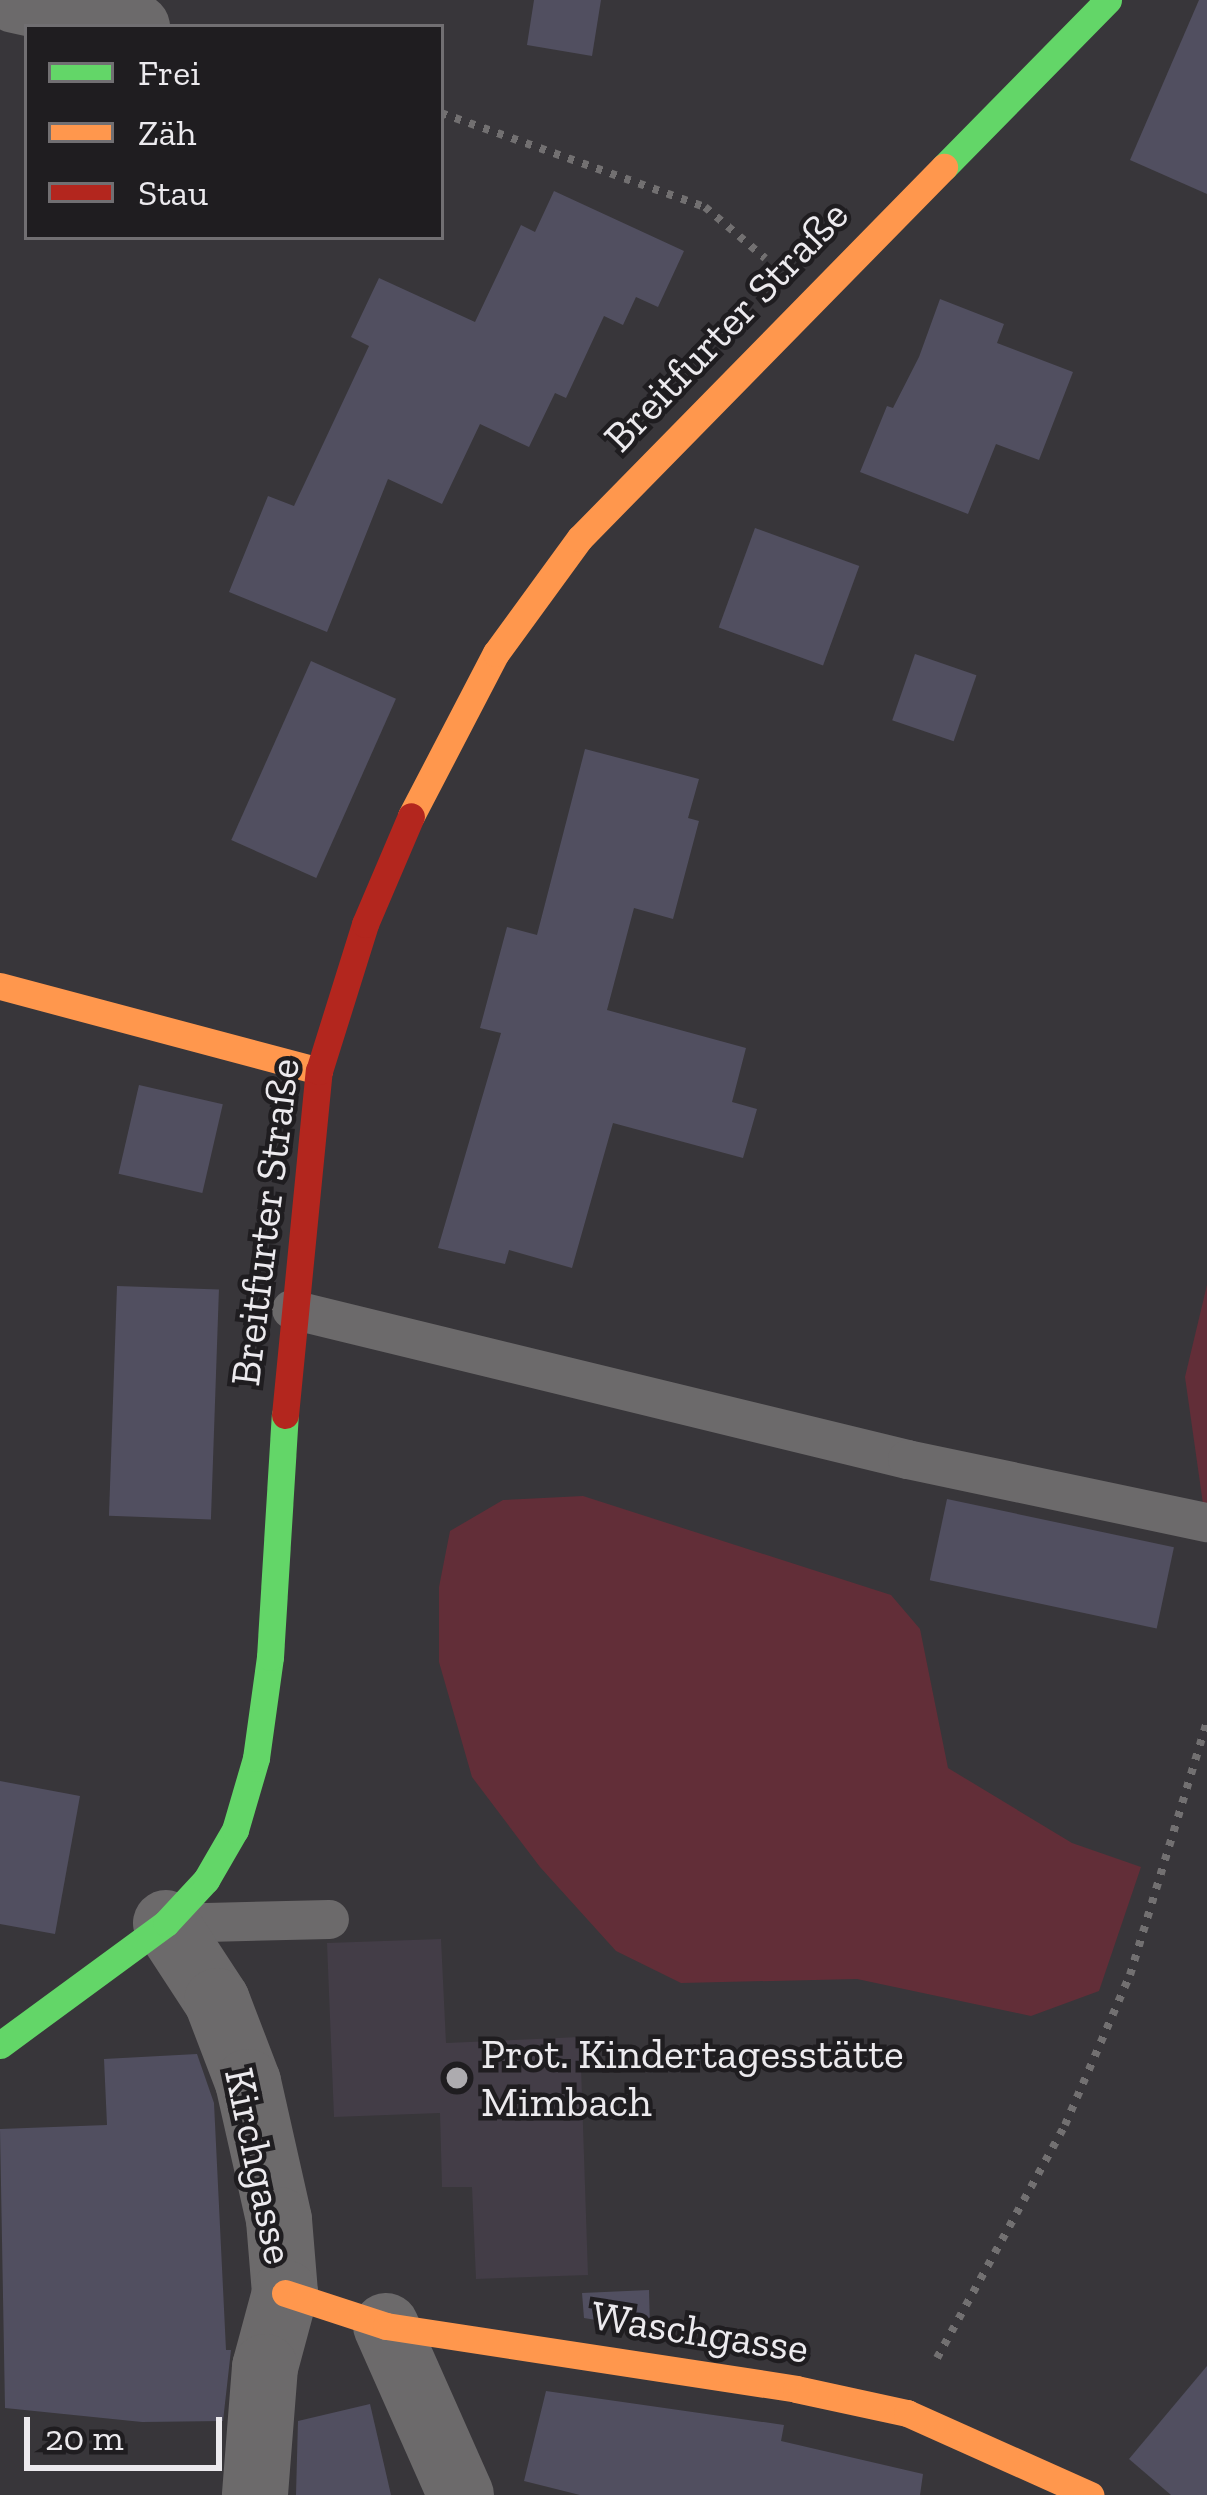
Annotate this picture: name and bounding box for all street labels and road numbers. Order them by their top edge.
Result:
street label: Breitfurter Straße [593,190,859,462]
street label: Breitfurter Straße [220,1055,310,1389]
street label: Kirchgasse [214,2063,304,2269]
street label: Waschgasse [588,2290,812,2374]

